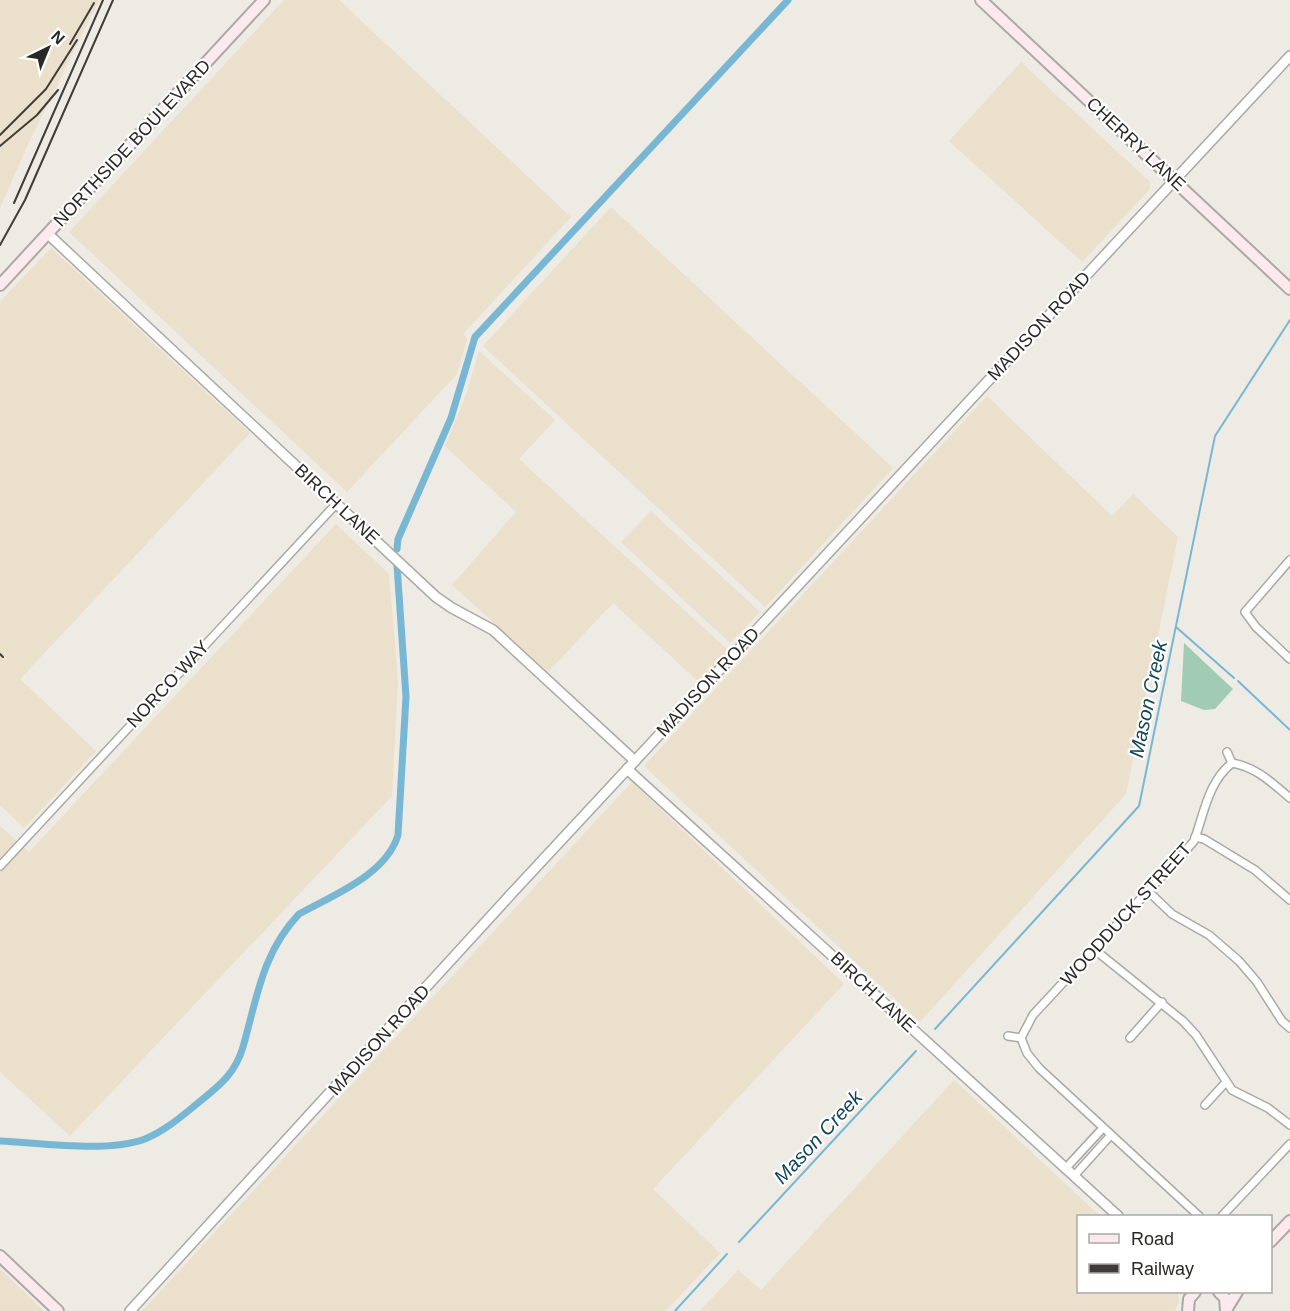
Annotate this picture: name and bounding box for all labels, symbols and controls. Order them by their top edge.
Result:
north arrow [18,18,78,78]
text: N [48,27,68,48]
street label: NORTHSIDE BOULEVARD [50,56,214,230]
street label: CHERRY LANE [1083,93,1189,195]
street label: MADISON ROAD [984,268,1094,384]
street label: BIRCH LANE [291,460,383,548]
street label: MADISON ROAD [653,624,763,740]
street label: NORCO WAY [123,637,213,731]
water label: Mason Creek [1125,638,1171,759]
street label: WOODDUCK STREET [1057,839,1195,989]
street label: BIRCH LANE [827,948,919,1036]
street label: MADISON ROAD [324,981,434,1099]
water label: Mason Creek [769,1085,867,1188]
legend [1077,1215,1272,1293]
text: Road [1131,1229,1174,1249]
text: Railway [1131,1259,1194,1279]

